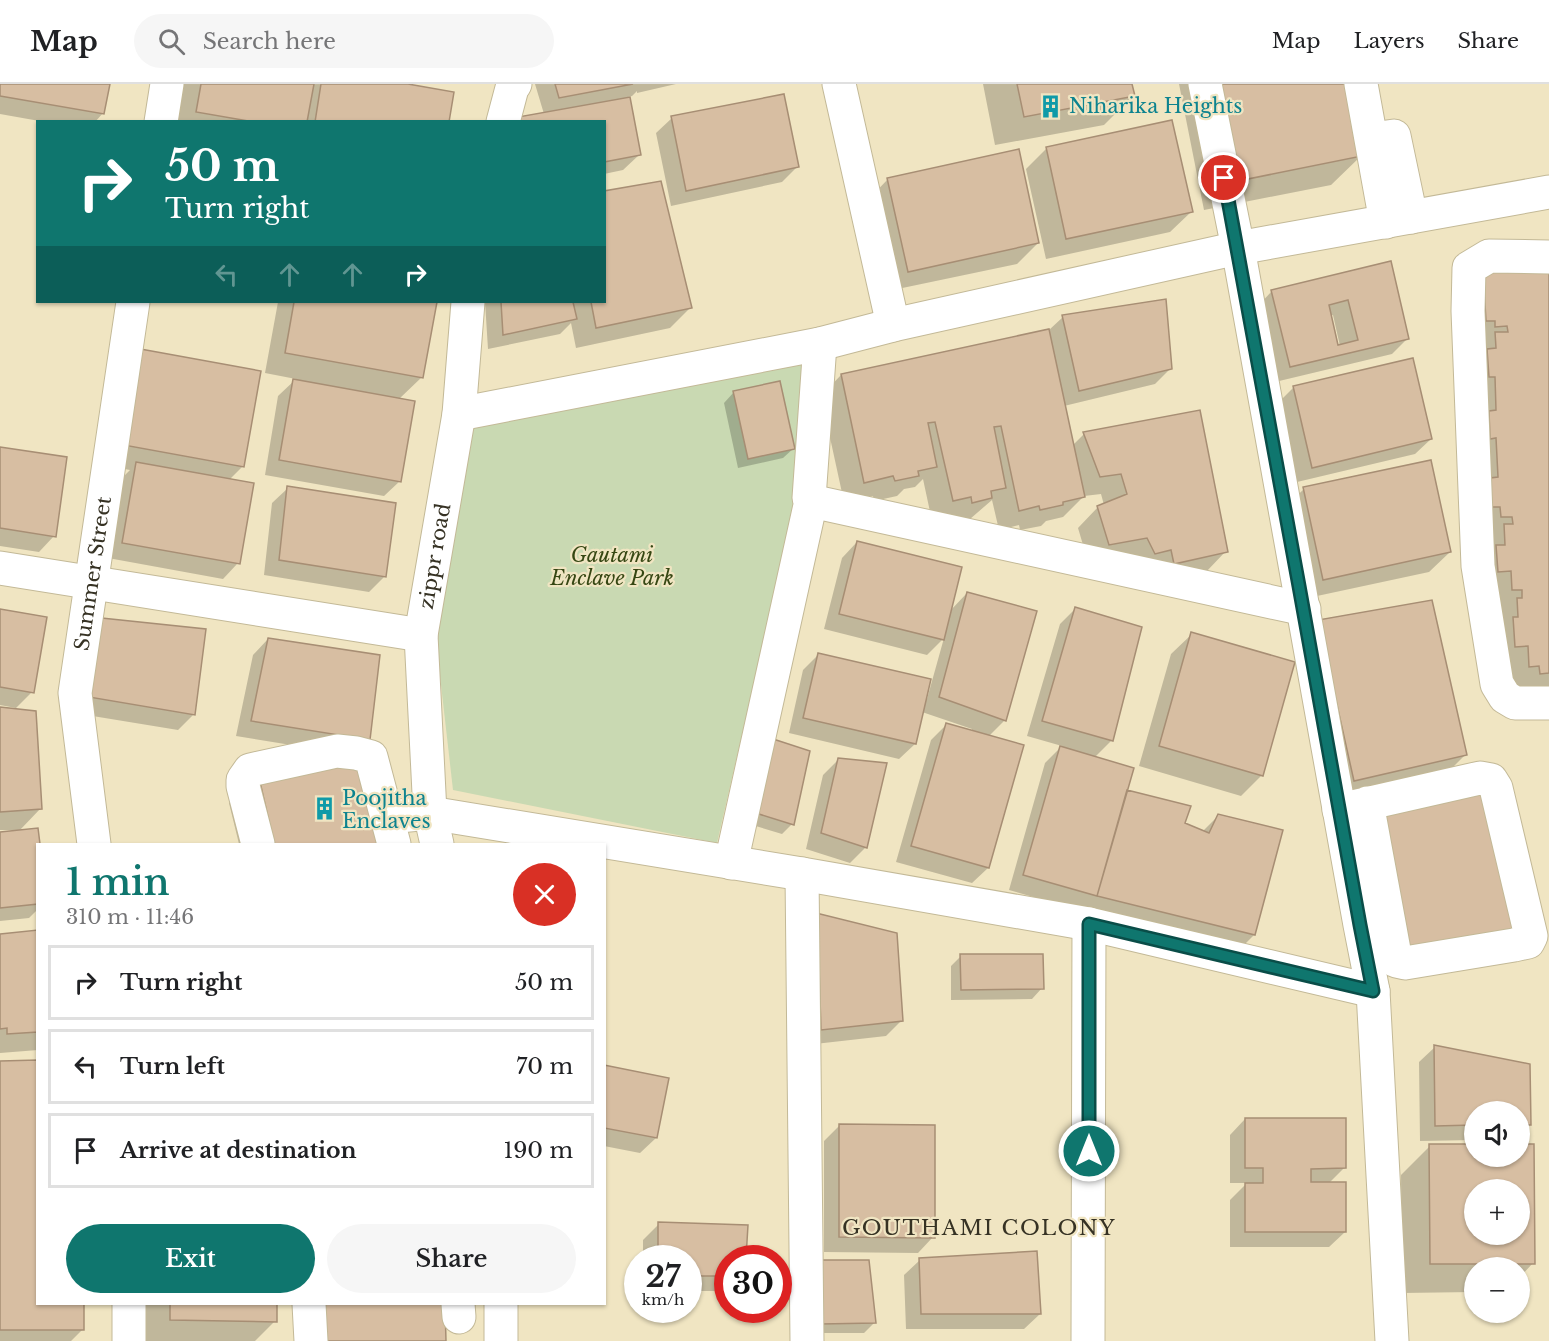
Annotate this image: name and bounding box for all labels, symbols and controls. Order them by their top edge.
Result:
search box [134,14,554,68]
text: Map [30,24,98,59]
icon: search [155,25,188,58]
text: Search here [203,28,336,55]
text: Map [1272,28,1321,54]
text: Layers [1354,28,1425,54]
text: Share [1458,28,1519,54]
building icon: Niharika Heights [1038,93,1064,119]
place label: Niharika Heights [1069,94,1242,118]
text: 50 m [165,140,279,192]
icon: right [66,144,144,222]
pin [1198,152,1249,203]
icon: arrive [1207,161,1240,194]
text: Turn right [165,192,309,225]
icon: left [210,258,243,291]
icon: ahead [273,258,306,291]
icon: ahead [336,258,369,291]
icon: right [399,258,432,291]
street label: Summer Street [69,494,116,652]
street label: zippr road [414,501,455,611]
park label: Gautami Enclave Park [549,543,674,590]
place label: Poojitha Enclaves [342,786,431,833]
building icon: Poojitha Enclaves [311,796,337,822]
text: 1 min [66,860,170,905]
button: close [513,863,576,926]
text: 310 m · 11:46 [66,905,194,929]
icon: right [69,966,102,999]
text: Turn right [120,969,242,996]
text: 50 m [515,969,573,996]
icon: left [69,1050,102,1083]
text: Turn left [120,1053,225,1080]
text: 70 m [516,1053,573,1080]
map controls [1464,1101,1530,1323]
button: sound [1464,1101,1530,1167]
position arrow [1057,1119,1121,1183]
icon: arrive [69,1134,102,1167]
text: Arrive at destination [120,1137,357,1164]
text: 190 m [503,1137,573,1164]
button: + [1464,1179,1530,1245]
district label: GOUTHAMI COLONY [842,1215,1116,1241]
button: Exit [66,1224,315,1293]
button: Share [327,1224,576,1293]
speed limit sign: 30 [714,1245,792,1323]
button: − [1464,1257,1530,1323]
text: 27 [645,1258,681,1295]
text: km/h [642,1290,684,1309]

